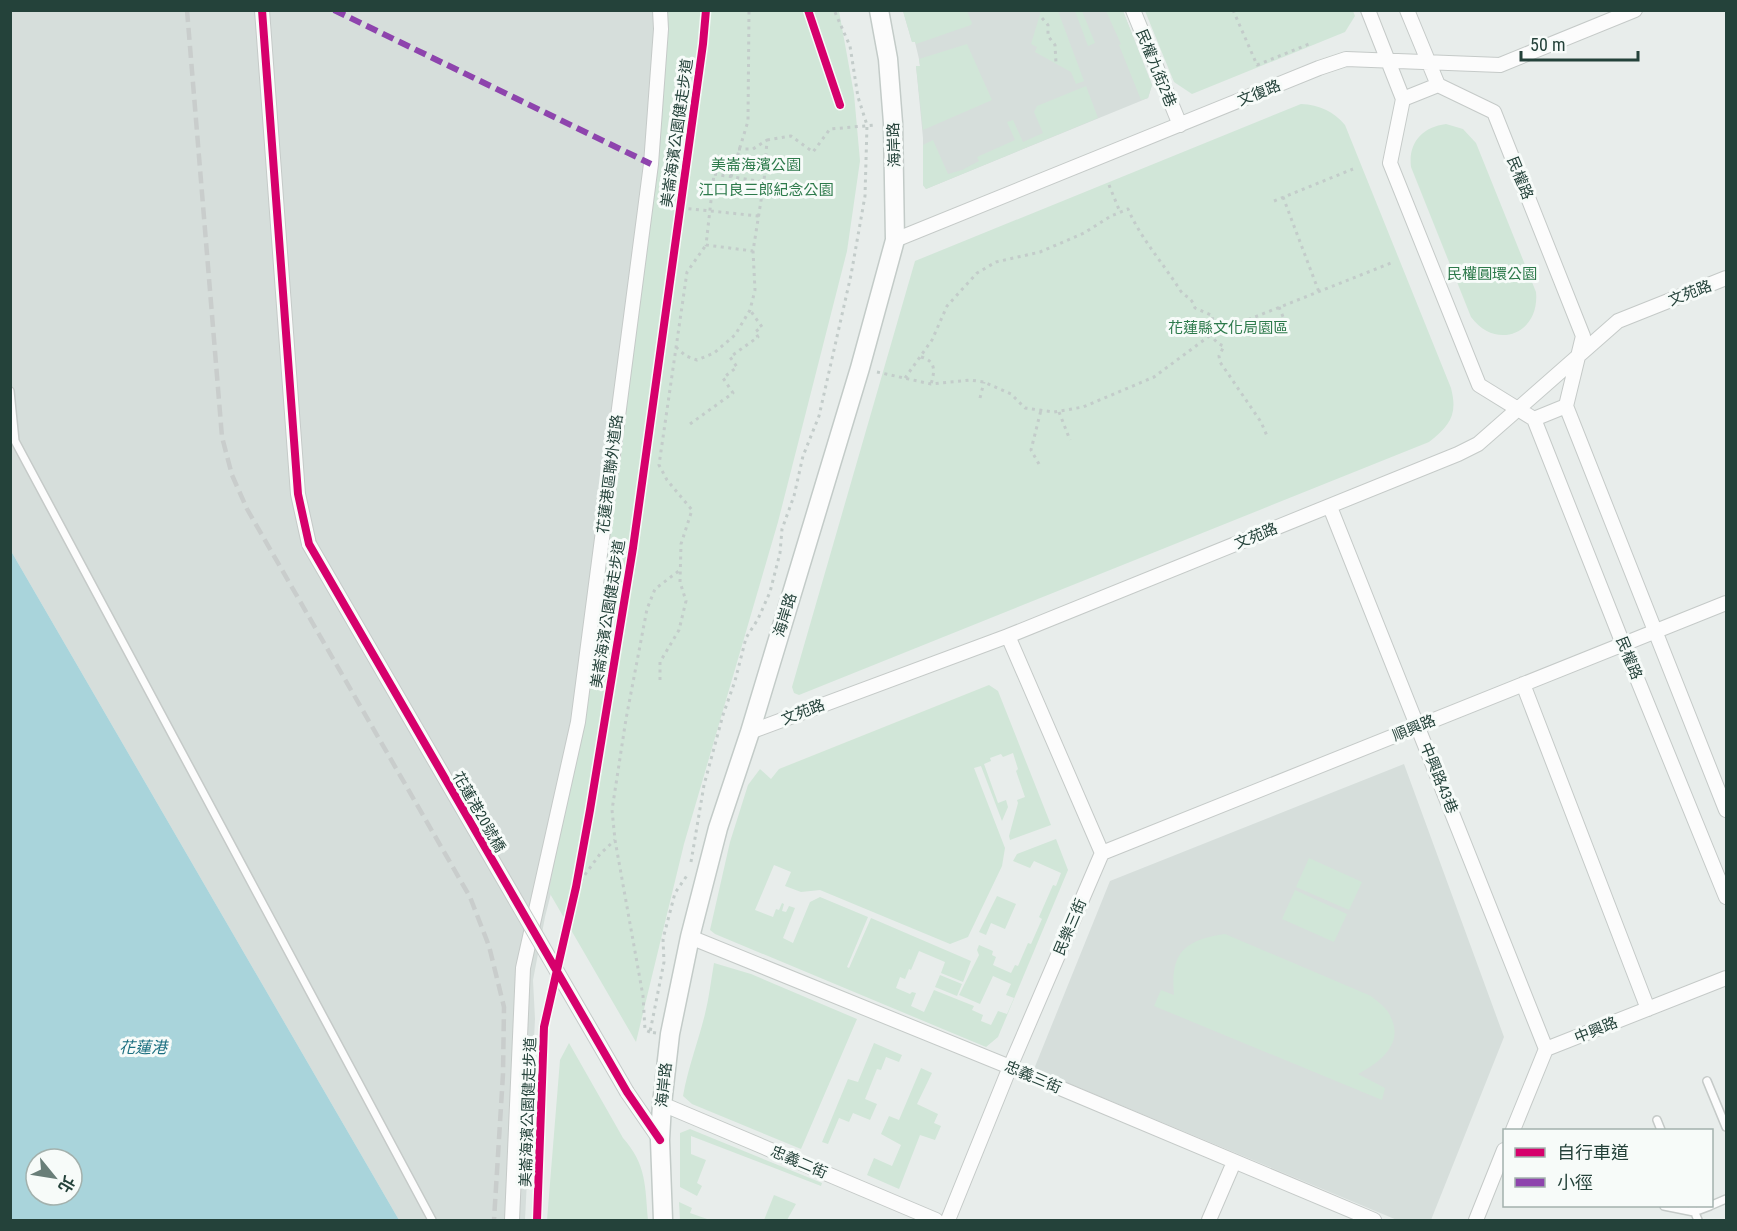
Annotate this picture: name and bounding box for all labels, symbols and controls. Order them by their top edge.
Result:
scale bar [1521,24,1638,62]
street label: 民權九街2巷 [1132,26,1180,110]
text: 50 m [1530,34,1565,55]
street label: 美崙海濱公園健走步道 [658,57,696,209]
street label: 文復路 [1235,76,1283,110]
street label: 海岸路 [884,122,904,168]
street label: 民權路 [1503,154,1537,202]
park label: 美崙海濱公園 [711,156,801,174]
park label: 江口良三郎紀念公園 [698,181,834,199]
park label: 民權圓環公園 [1447,265,1537,283]
street label: 文苑路 [1666,277,1714,309]
park label: 花蓮縣文化局園區 [1168,319,1288,337]
street label: 花蓮港區聯外道路 [594,413,626,535]
street label: 文苑路 [1232,519,1280,553]
street label: 美崙海濱公園健走步道 [587,539,629,689]
street label: 海岸路 [770,591,800,639]
street label: 民權路 [1612,634,1646,682]
street label: 文苑路 [779,696,827,728]
street label: 順興路 [1390,711,1438,745]
street label: 中興路43巷 [1417,740,1461,816]
street label: 花蓮港20號橋 [449,769,509,855]
street label: 民樂三街 [1050,896,1090,958]
street label: 中興路 [1572,1013,1620,1047]
street label: 美崙海濱公園健走步道 [516,1037,540,1187]
water label: 花蓮港 [119,1038,169,1057]
street label: 忠義三街 [1002,1057,1064,1097]
street label: 海岸路 [653,1062,675,1108]
legend [1503,1129,1713,1207]
street label: 忠義二街 [768,1142,830,1182]
text: 自行車道 [1557,1142,1629,1163]
north arrow [24,1147,84,1207]
text: 小徑 [1557,1172,1593,1193]
text: 北 [54,1173,79,1196]

